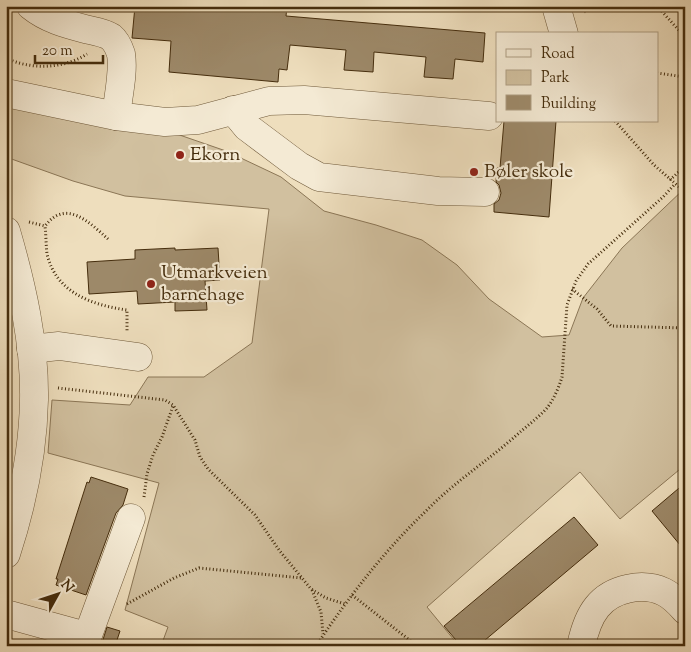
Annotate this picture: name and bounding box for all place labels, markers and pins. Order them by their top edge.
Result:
place label: Ekorn [190,142,241,169]
marker: Ekorn [174,149,186,161]
place label: Bøler skole [484,159,573,186]
marker: Bøler skole [468,166,480,178]
place label: Utmarkveien barnehage [161,260,268,309]
marker: Utmarkveien barnehage [145,278,157,290]

